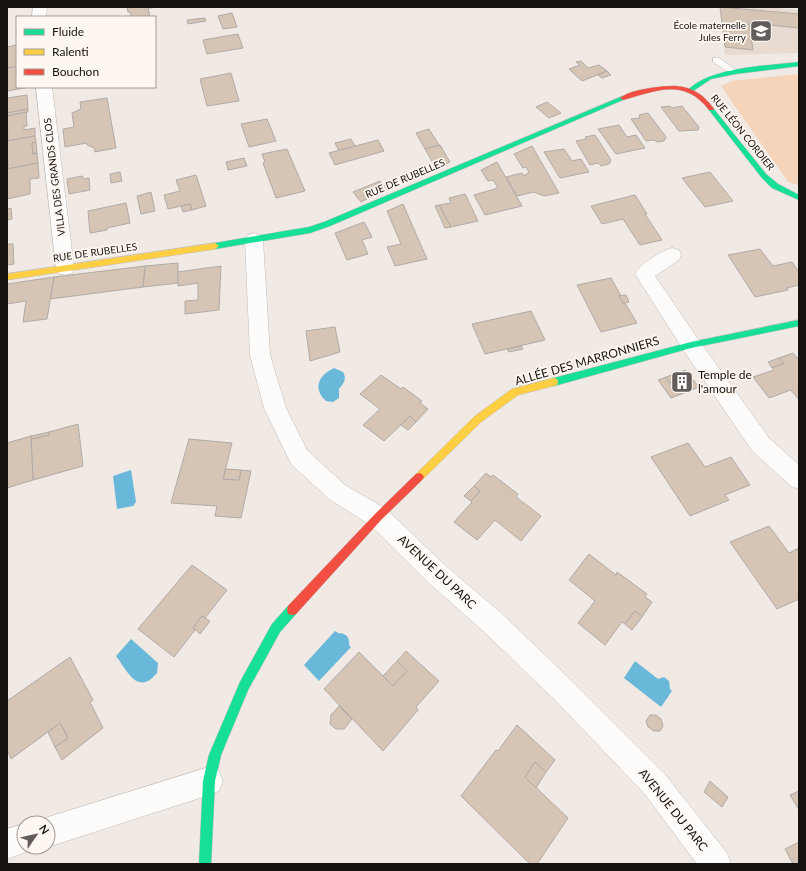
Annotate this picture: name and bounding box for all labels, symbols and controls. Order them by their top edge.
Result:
legend [16,16,156,88]
school or university icon: École maternelle Jules Ferry [748,18,774,44]
place label: École maternelle Jules Ferry [673,19,747,43]
text: Fluide [52,24,84,39]
text: Ralenti [52,44,89,59]
text: Bouchon [52,64,99,79]
street label: RUE LÉON CORDIER [709,92,778,173]
street label: VILLA DES GRANDS CLOS [41,117,67,237]
street label: RUE DE RUBELLES [363,156,447,200]
street label: RUE DE RUBELLES [52,240,138,264]
street label: ALLÉE DES MARRONNIERS [513,333,661,388]
place label: Temple de l'amour [698,367,752,396]
building icon: Temple de l'amour [669,369,695,395]
street label: AVENUE DU PARC [395,531,480,612]
street label: AVENUE DU PARC [636,765,711,854]
north arrow [16,815,56,855]
text: N [37,822,52,836]

